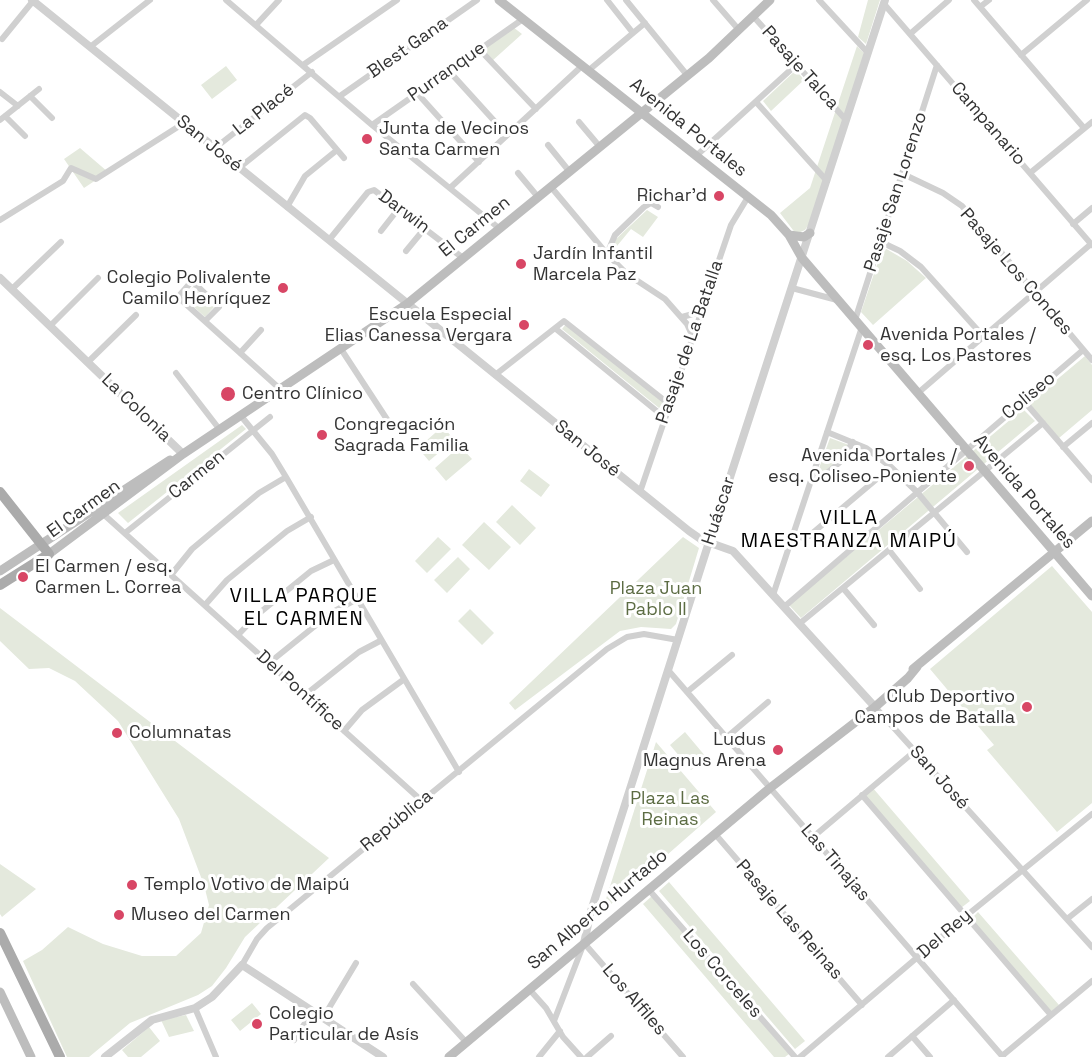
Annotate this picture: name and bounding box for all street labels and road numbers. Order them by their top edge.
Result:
street label: Blest Gana [364,13,452,83]
street label: Pasaje Talca [757,22,843,114]
street label: Purranque [404,37,490,107]
street label: Avenida Portales [625,74,751,182]
street label: Campanario [946,78,1030,170]
street label: La Placé [229,79,299,141]
street label: Pasaje San Lorenzo [860,109,932,275]
street label: San José [172,111,246,177]
street label: Darwin [374,186,434,238]
street label: El Carmen [435,192,515,262]
street label: Pasaje Los Condes [955,204,1077,340]
street label: Pasaje de La Batalla [652,257,728,427]
street label: Coliseo [998,368,1060,424]
street label: La Colonia [97,369,175,447]
street label: San José [550,416,624,482]
street label: Avenida Portales [968,430,1080,554]
street label: Carmen [165,446,229,504]
street label: Huáscar [698,474,740,548]
street label: El Carmen [43,475,125,543]
street label: Del Pontífice [252,646,348,736]
street label: San José [905,742,973,814]
street label: República [357,785,437,857]
street label: Las Tinajas [796,820,874,906]
street label: San Alberto Hurtado [524,845,672,975]
street label: Pasaje Las Reinas [731,856,847,984]
street label: Del Rey [914,905,976,963]
street label: Los Corceles [678,925,766,1023]
street label: Los Alfiles [597,960,671,1040]

